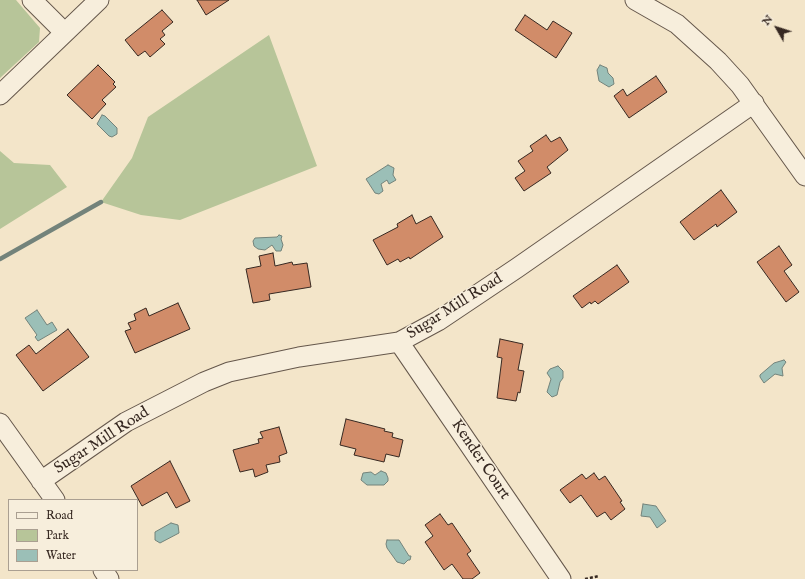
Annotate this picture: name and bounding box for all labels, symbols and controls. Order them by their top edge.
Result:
north arrow [757,8,797,48]
text: N [759,12,776,29]
street label: Sugar Mill Road [404,270,506,344]
street label: Sugar Mill Road [51,403,153,479]
street label: Kender Court [446,416,514,504]
legend [8,499,138,571]
text: Road [46,508,73,523]
text: Park [46,528,69,543]
text: Water [46,548,76,563]

